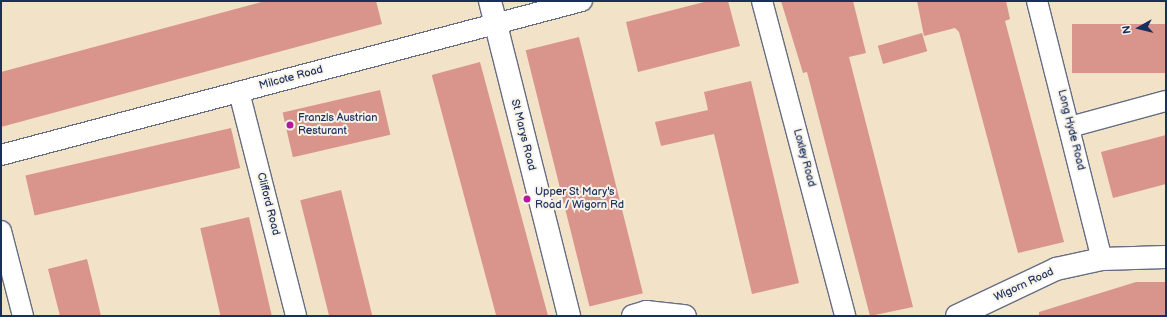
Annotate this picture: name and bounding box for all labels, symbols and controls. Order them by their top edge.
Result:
north arrow [1119,8,1159,48]
text: N [1120,25,1134,35]
street label: Milcote Road [258,63,324,93]
street label: Long Hyde Road [1055,88,1087,172]
street label: St Marys Road [508,98,538,172]
place label: Franzls Austrian Resturant [298,112,377,138]
marker: Franzls Austrian Resturant [285,120,295,130]
street label: Loxley Road [790,127,818,189]
street label: Clifford Road [254,171,282,237]
place label: Upper St Mary's Road / Wigorn Rd [535,186,624,212]
marker: Upper St Mary's Road / Wigorn Rd [522,194,532,204]
street label: Wigorn Road [992,265,1056,305]

